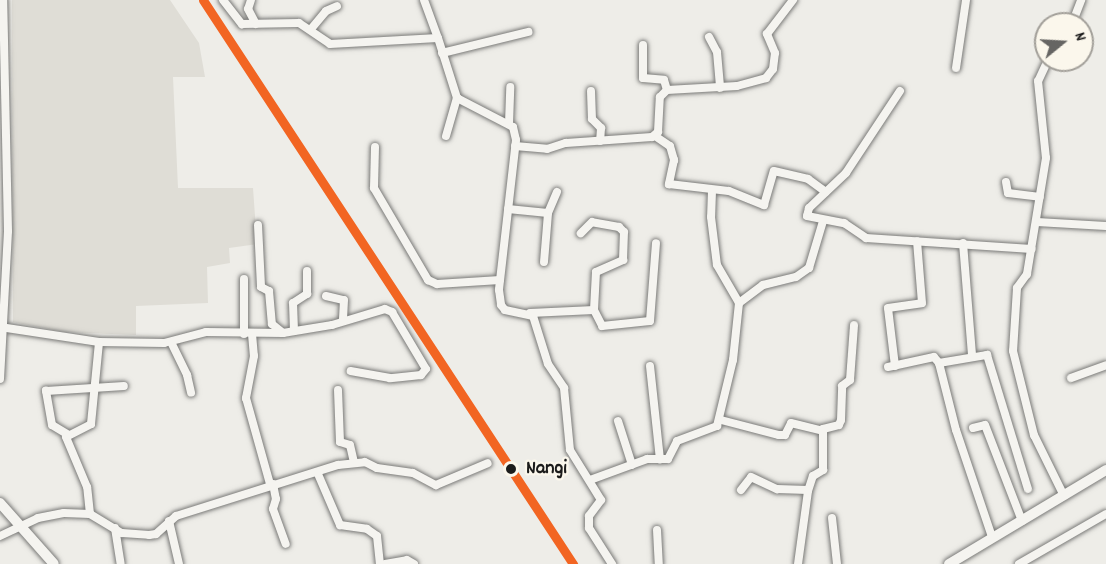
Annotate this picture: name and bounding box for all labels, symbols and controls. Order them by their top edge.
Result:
north arrow [1034,12,1094,72]
text: N [1068,30,1092,44]
place label: Nangi [526,457,567,481]
marker: Nangi [501,459,521,479]

